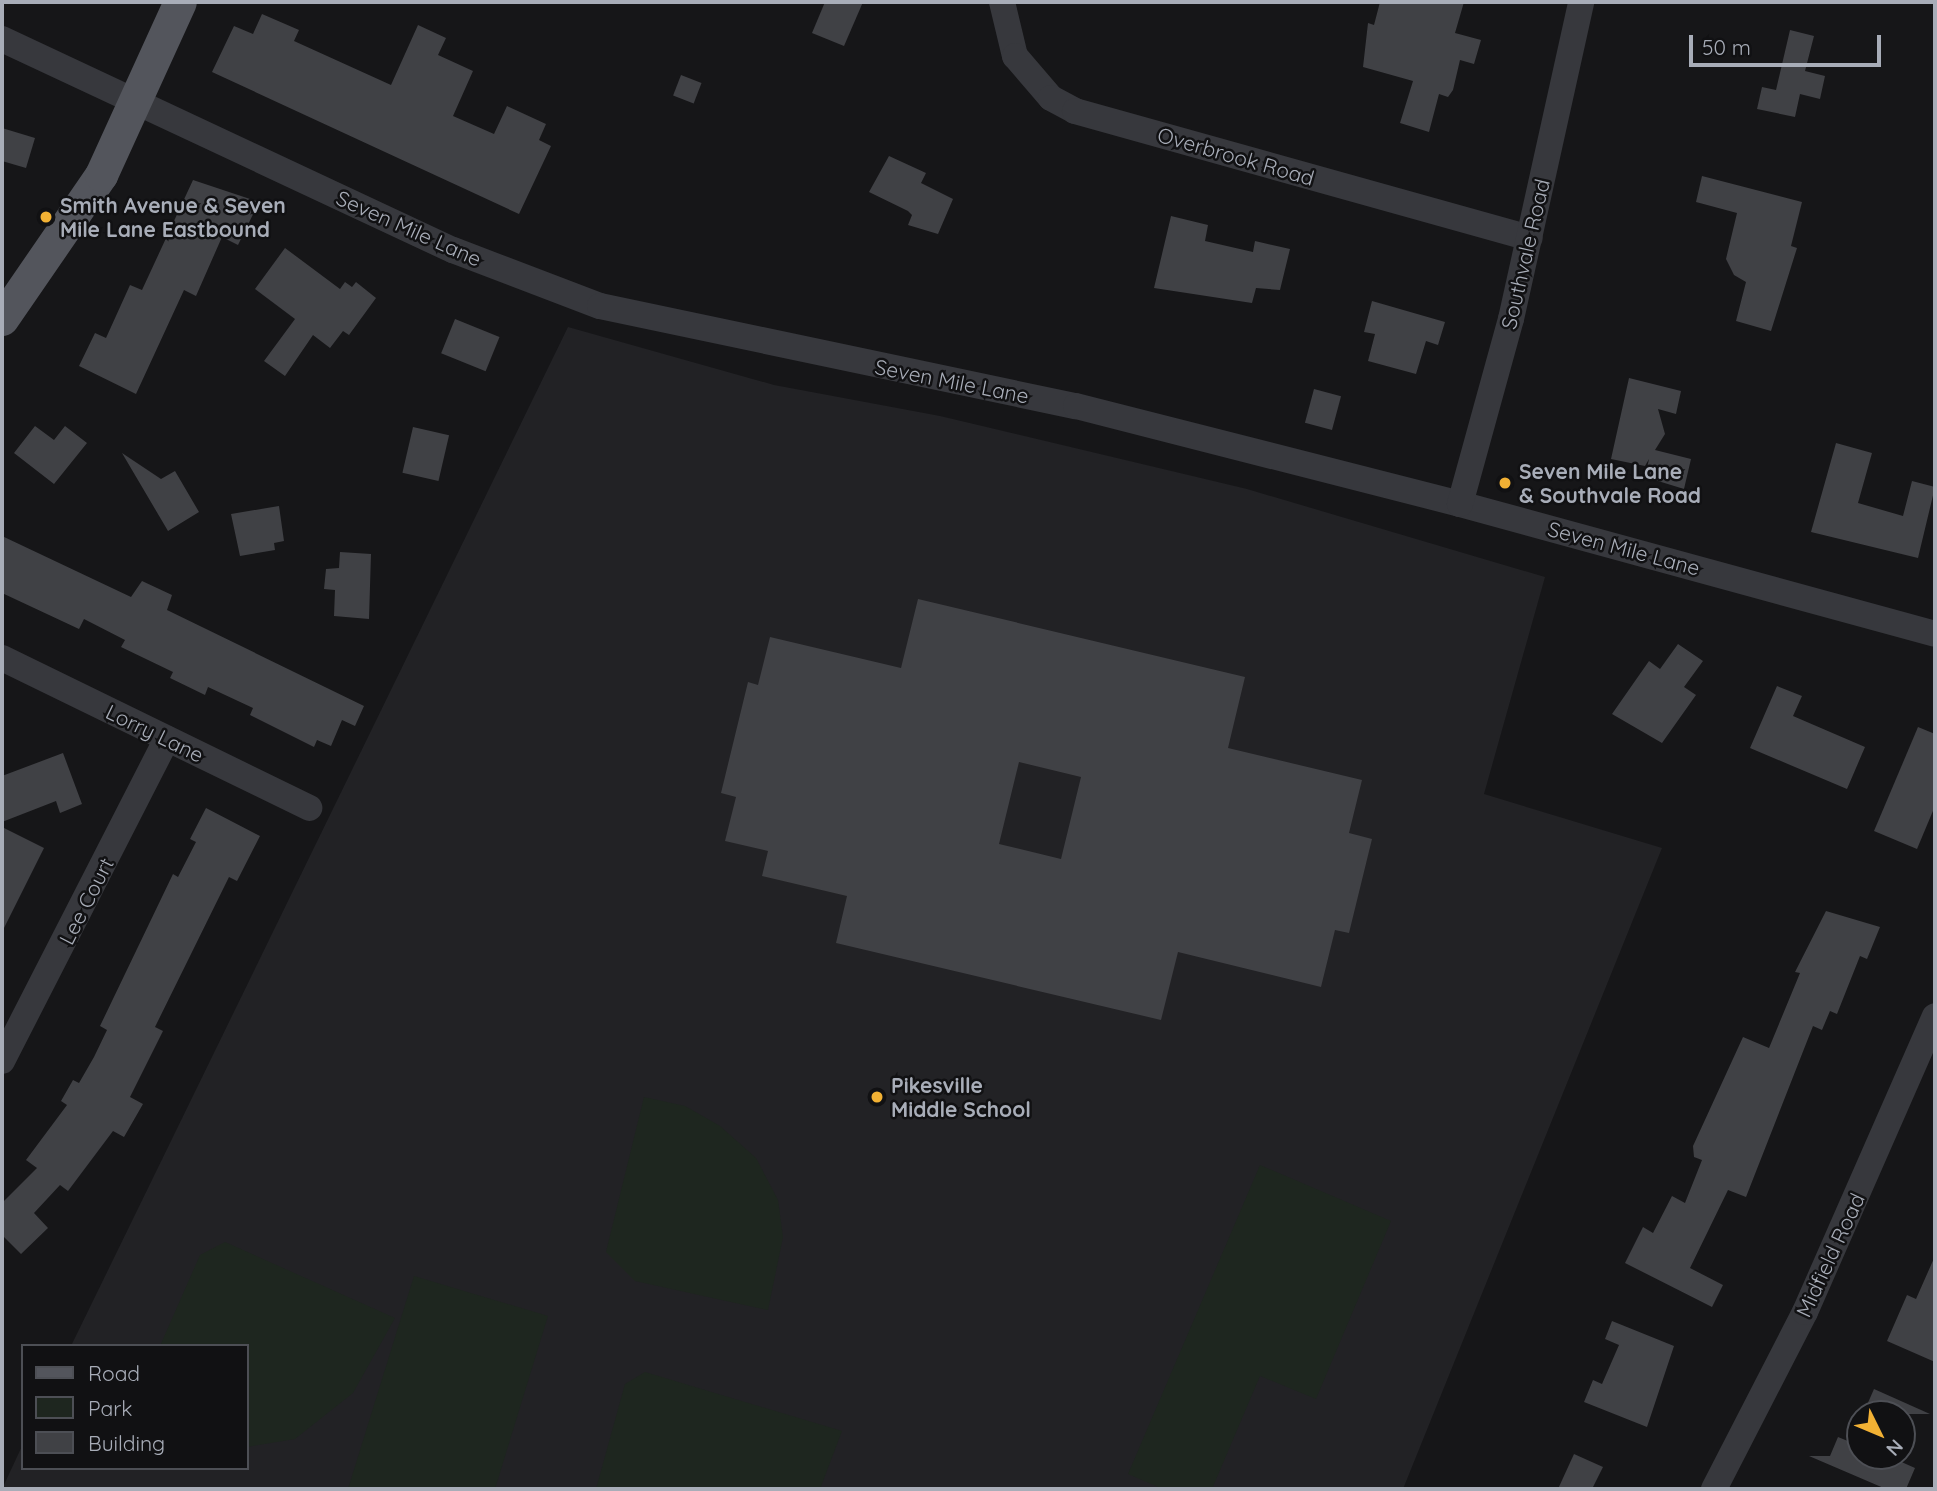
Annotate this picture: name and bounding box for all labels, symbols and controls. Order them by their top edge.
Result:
scale bar [1692,21,1884,65]
text: 50 m [1702,34,1751,60]
street label: Overbrook Road [1155,122,1317,190]
street label: Southvale Road [1495,176,1555,332]
street label: Seven Mile Lane [332,185,486,271]
place label: Smith Avenue & Seven Mile Lane Eastbound [60,192,286,242]
marker: Smith Avenue & Seven Mile Lane Eastbound [38,209,54,225]
street label: Seven Mile Lane [873,354,1031,408]
place label: Seven Mile Lane & Southvale Road [1519,458,1701,508]
marker: Seven Mile Lane & Southvale Road [1497,475,1513,491]
street label: Seven Mile Lane [1545,516,1703,580]
street label: Lorry Lane [102,699,208,767]
street label: Lee Court [53,853,119,949]
place label: Pikesville Middle School [891,1072,1031,1122]
marker: Pikesville Middle School [869,1089,885,1105]
street label: Midfield Road [1790,1189,1870,1321]
legend [21,1344,248,1470]
text: Road [88,1360,140,1386]
text: Park [88,1395,132,1421]
north arrow [1846,1400,1916,1470]
text: Building [88,1430,165,1456]
text: N [1881,1435,1908,1461]

